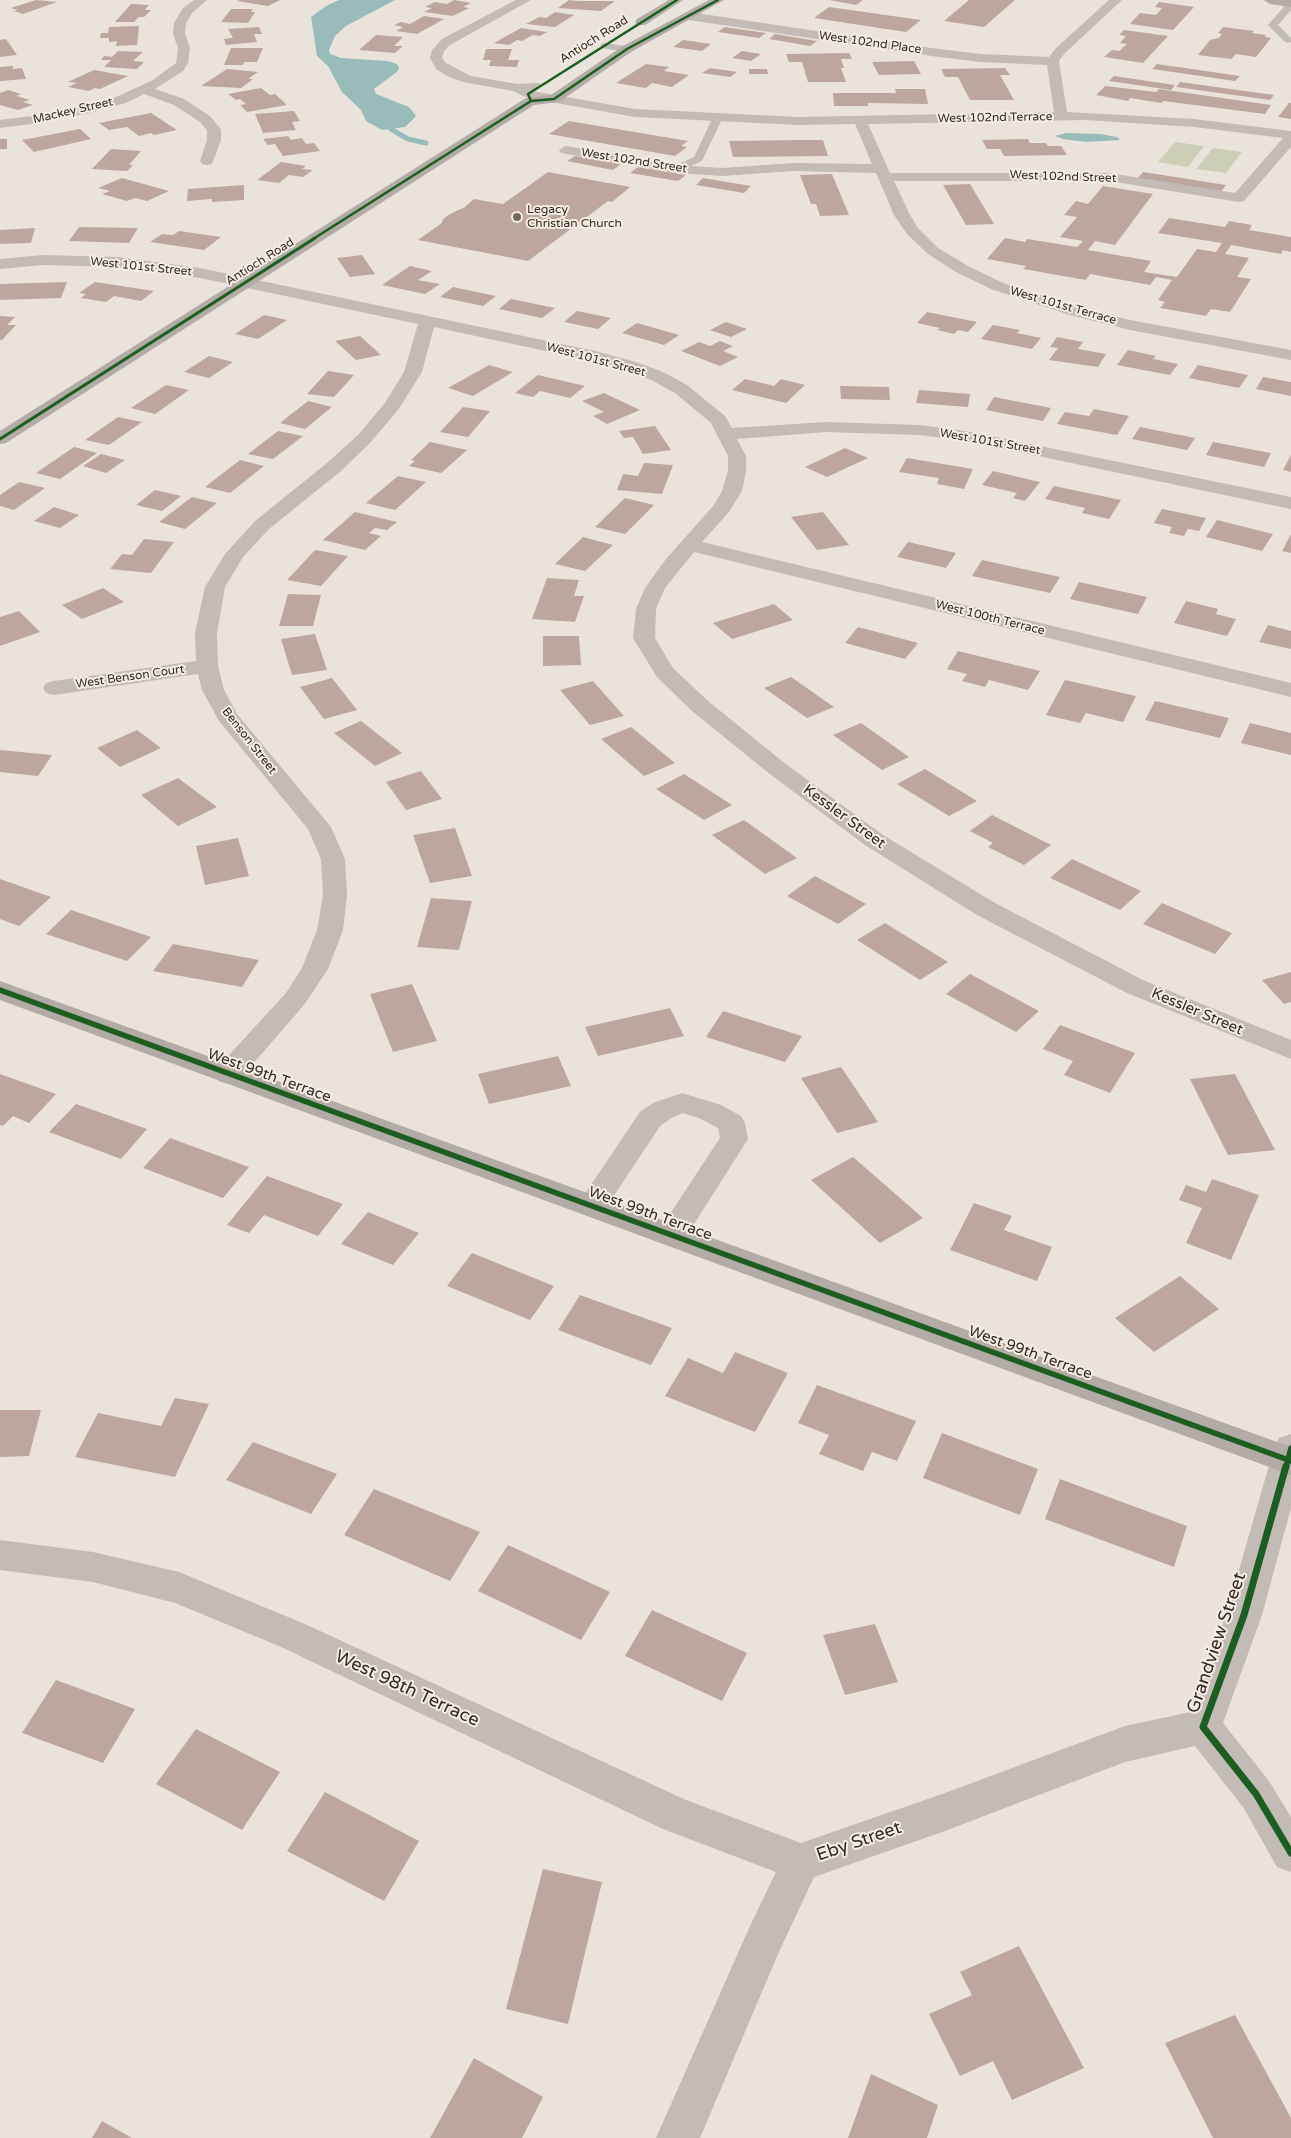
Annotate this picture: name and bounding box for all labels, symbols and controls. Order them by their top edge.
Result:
street label: Antioch Road [557,13,631,67]
street label: West 102nd Place [818,29,922,57]
street label: Mackey Street [32,95,114,127]
street label: West 102nd Terrace [937,110,1053,126]
street label: West 102nd Street [580,146,688,176]
street label: West 102nd Street [1009,168,1117,186]
place label: Legacy Christian Church [527,203,622,231]
marker: Legacy Christian Church [511,211,523,223]
street label: Antioch Road [223,235,297,289]
street label: West 101st Street [89,255,193,279]
street label: West 101st Terrace [1008,284,1118,328]
street label: West 101st Street [545,340,647,380]
street label: West 101st Street [938,426,1042,458]
street label: West 100th Terrace [934,597,1046,639]
street label: West Benson Court [75,662,185,692]
street label: Benson Street [219,705,279,777]
street label: Kessler Street [799,781,889,853]
street label: Kessler Street [1149,985,1245,1039]
street label: West 99th Terrace [205,1045,333,1107]
street label: West 99th Terrace [586,1183,714,1245]
street label: West 99th Terrace [966,1322,1094,1384]
street label: Grandview Street [1183,1570,1251,1716]
street label: West 98th Terrace [332,1646,482,1732]
street label: Eby Street [814,1817,904,1867]

